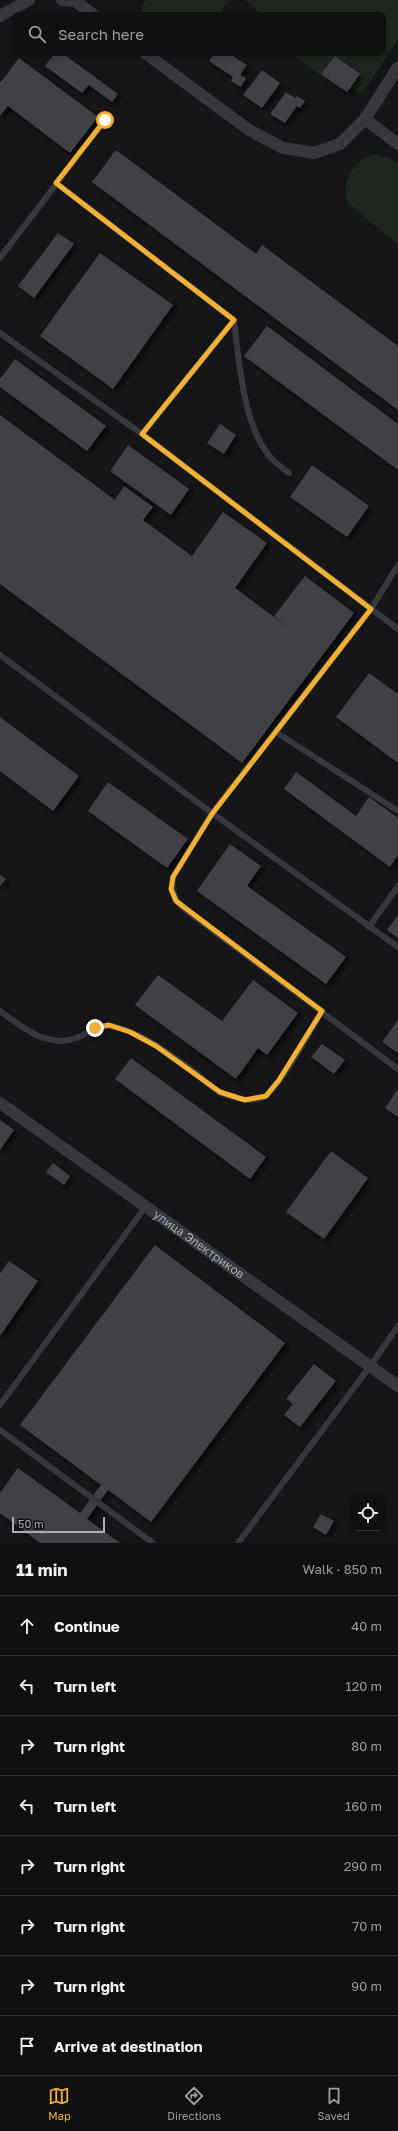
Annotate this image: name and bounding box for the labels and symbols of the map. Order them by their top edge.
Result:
route start [96,111,114,129]
route end [86,1019,104,1037]
street label: улица Электриков [151,1207,248,1282]
scale bar [12,1515,105,1534]

